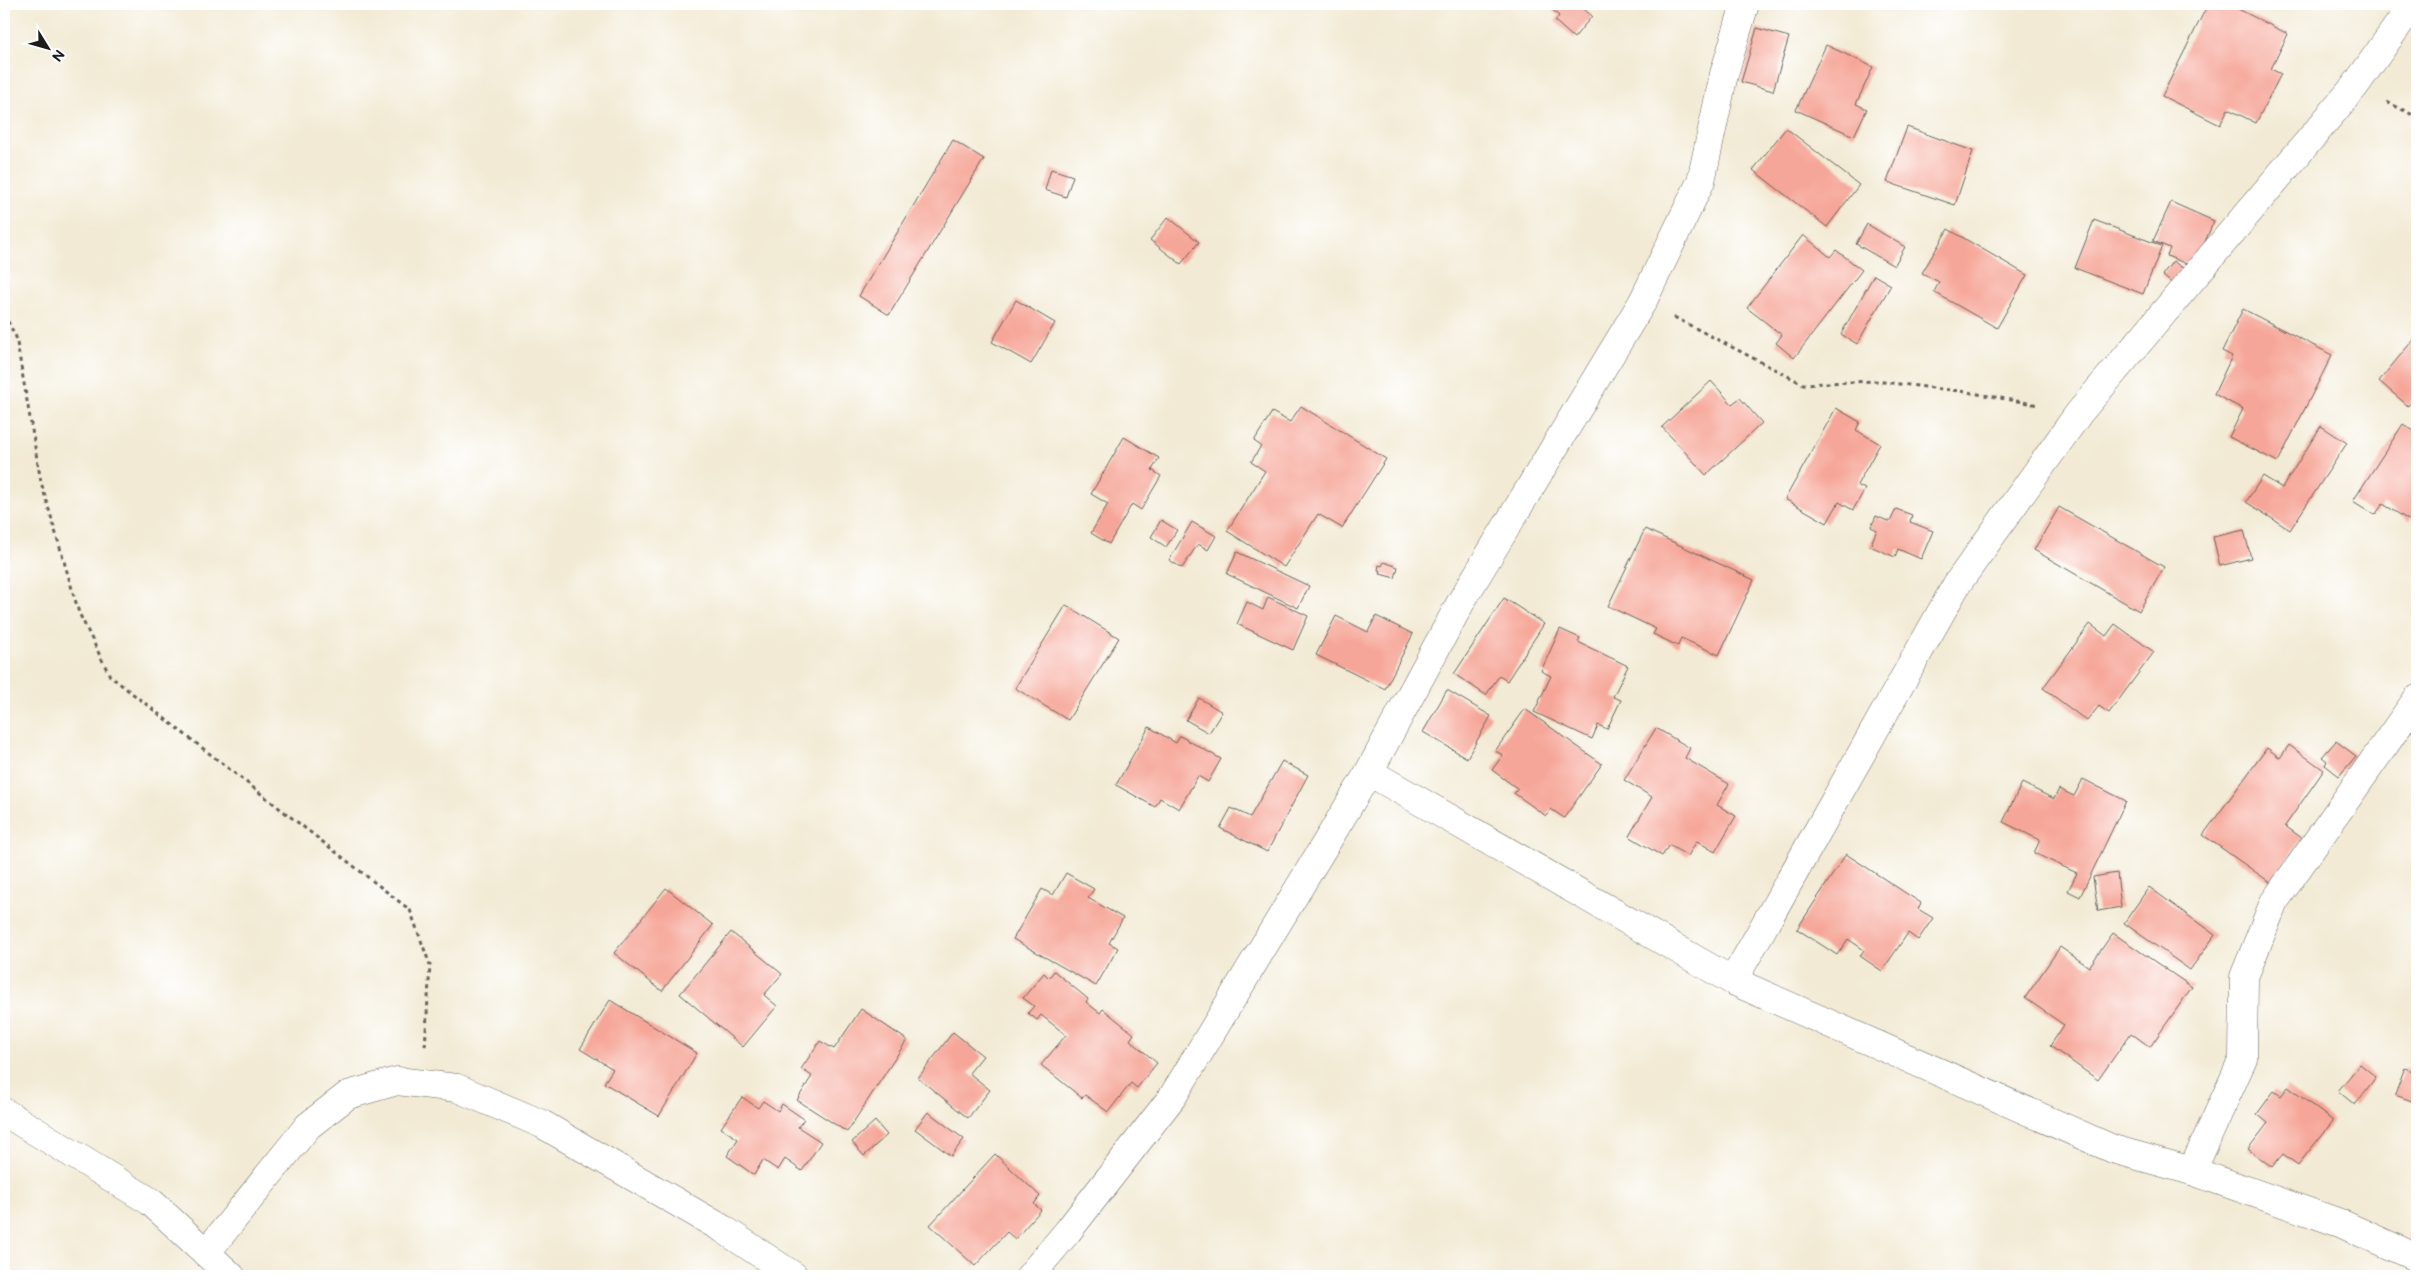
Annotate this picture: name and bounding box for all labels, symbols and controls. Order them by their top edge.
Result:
north arrow [22,22,72,72]
text: N [48,46,68,65]

